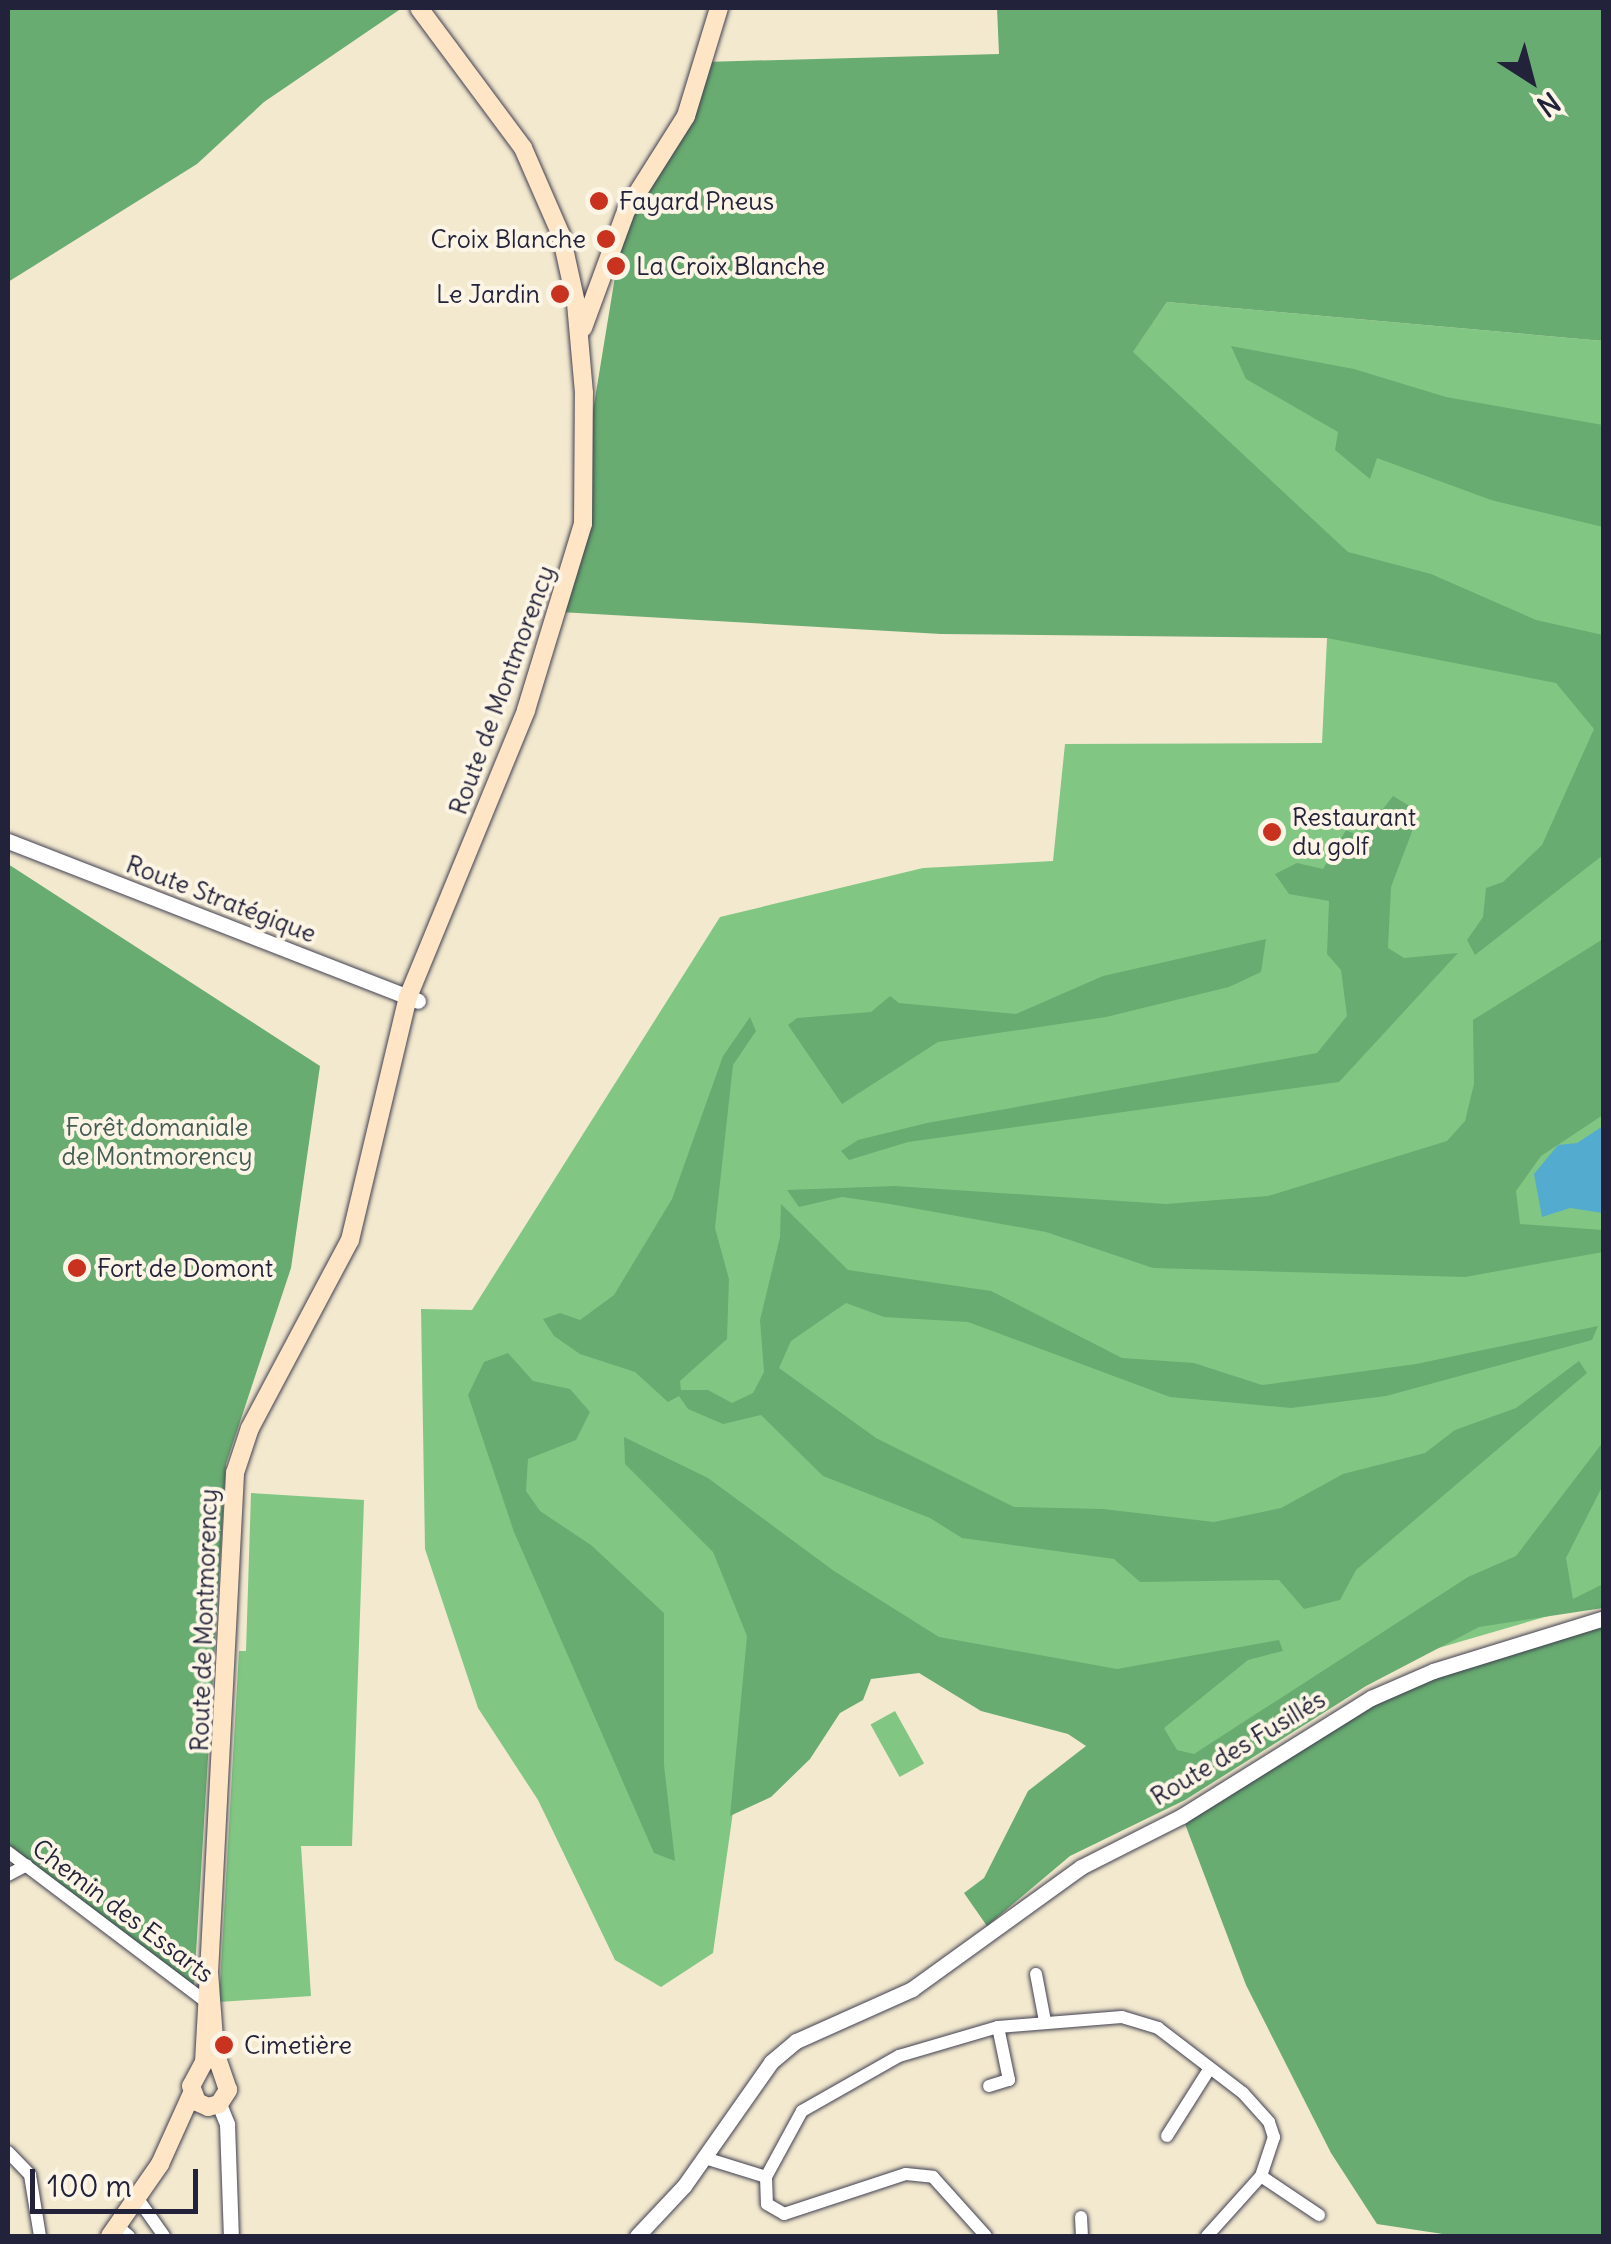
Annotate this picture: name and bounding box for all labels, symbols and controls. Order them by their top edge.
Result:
north arrow [1481,30,1581,130]
text: N [1530,84,1567,125]
place label: Fayard Pneus [619,186,774,216]
marker: Fayard Pneus [588,190,610,212]
place label: Croix Blanche [430,224,586,254]
marker: Croix Blanche [595,228,617,250]
place label: La Croix Blanche [636,251,825,281]
marker: La Croix Blanche [605,255,627,277]
place label: Le Jardin [436,279,540,309]
marker: Le Jardin [549,283,571,305]
street label: Route de Montmorency [443,561,561,819]
place label: Restaurant du golf [1292,803,1416,862]
marker: Restaurant du golf [1261,821,1283,843]
street label: Route Stratégique [122,849,320,949]
park label: Forêt domaniale de Montmorency [61,1113,253,1172]
place label: Fort de Domont [97,1253,273,1283]
marker: Fort de Domont [66,1257,88,1279]
street label: Route de Montmorency [184,1488,224,1752]
street label: Route des Fusillés [1145,1684,1331,1812]
street label: Chemin des Essarts [26,1833,220,1989]
place label: Cimetière [244,2030,352,2060]
marker: Cimetière [213,2034,235,2056]
scale bar [35,2149,202,2211]
text: 100 m [47,2167,132,2205]

